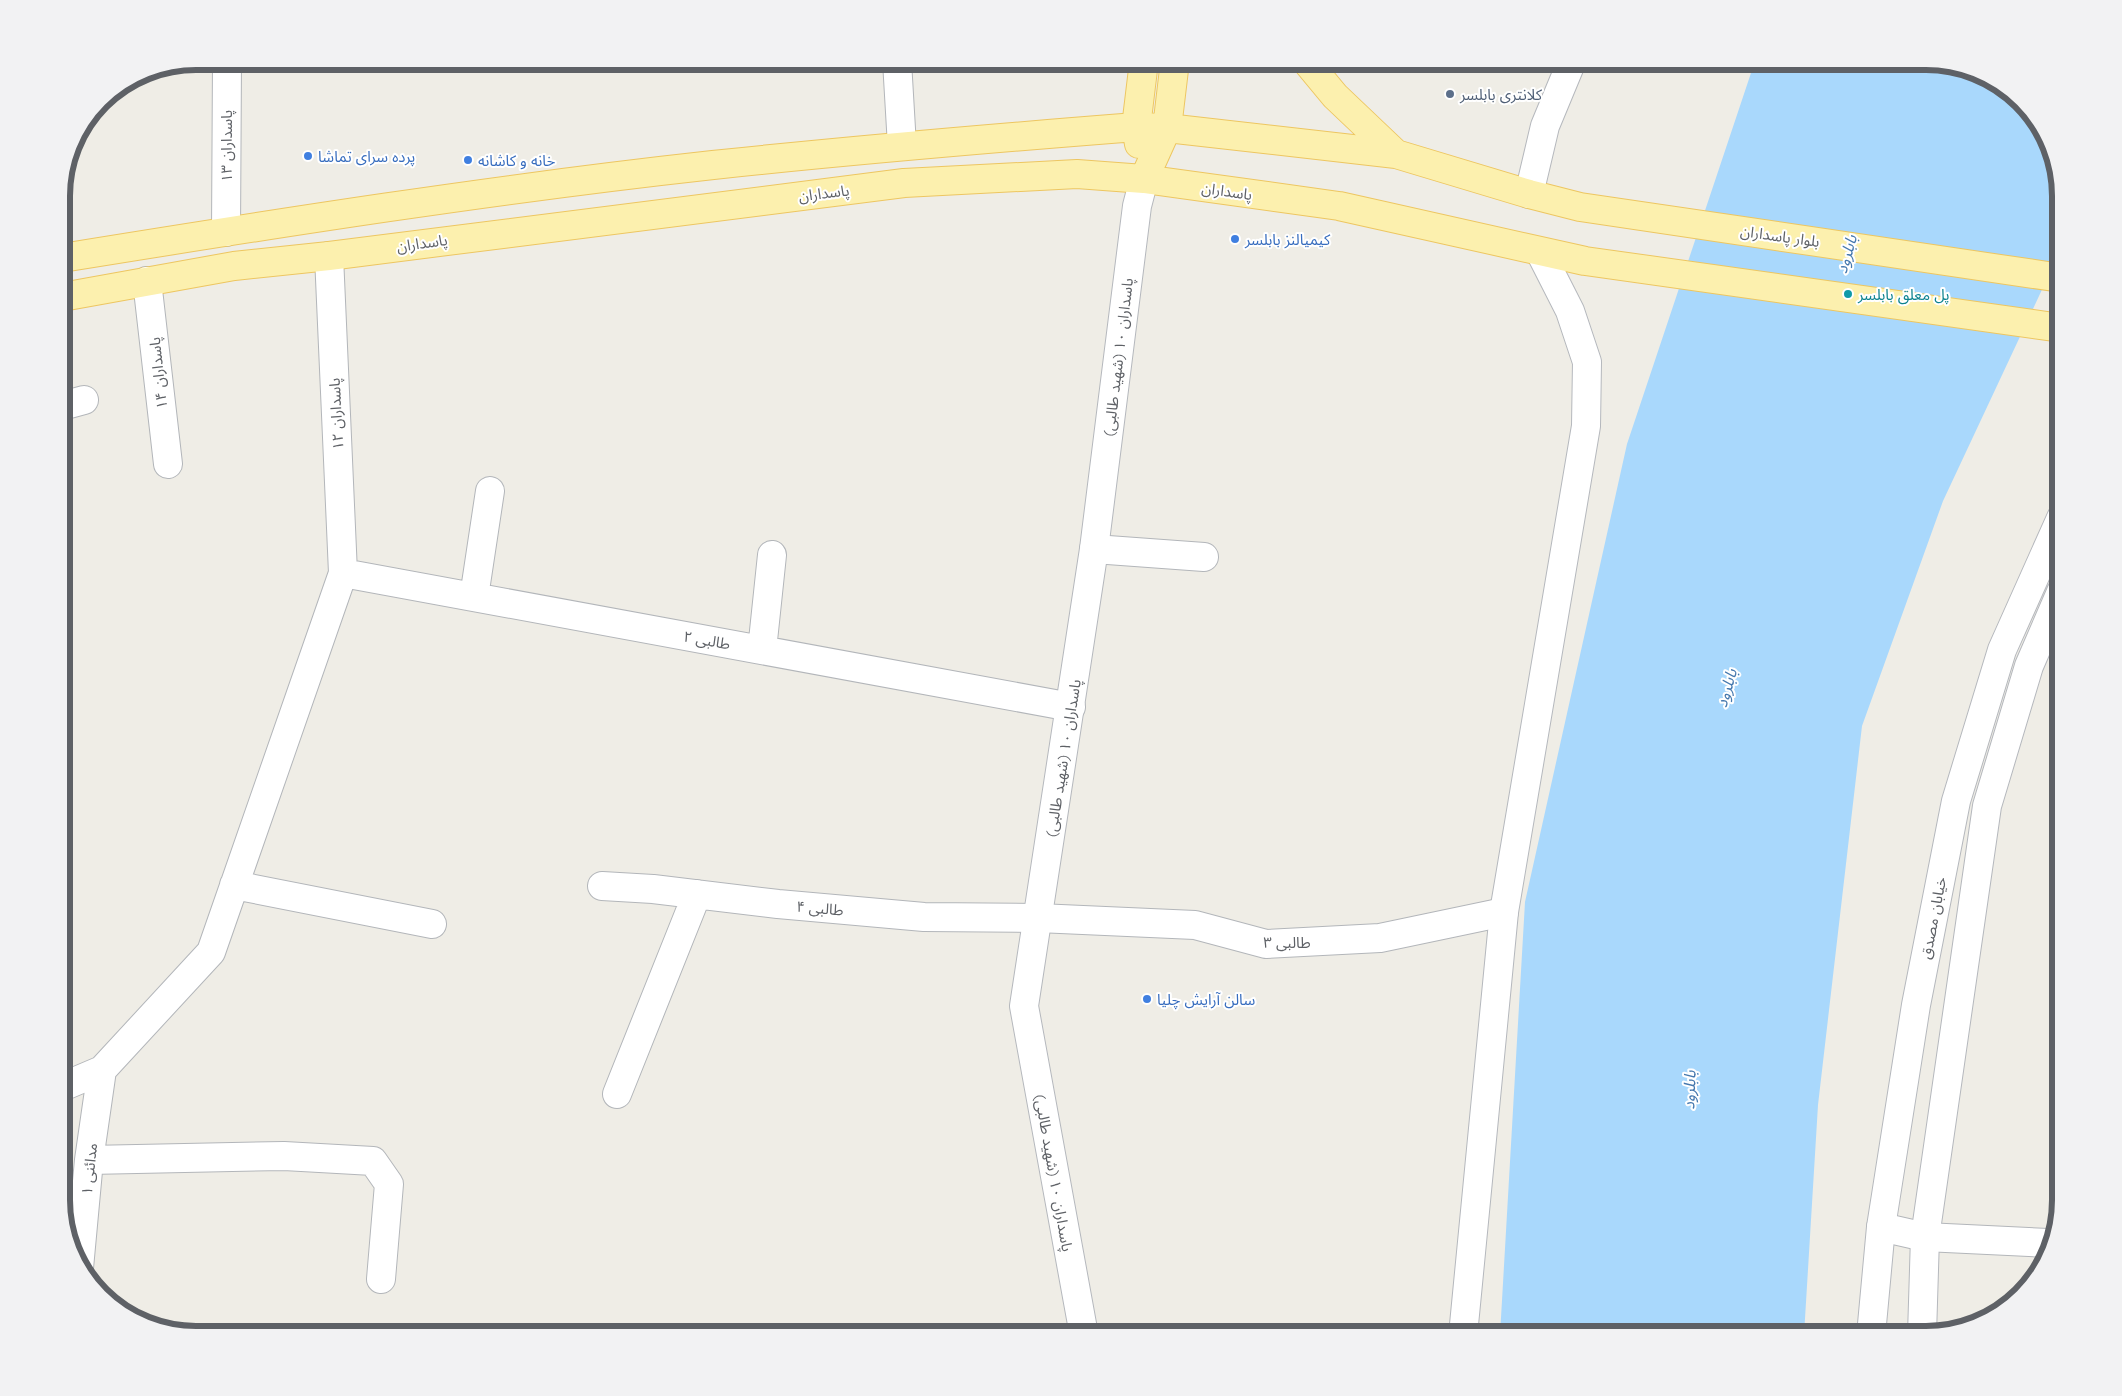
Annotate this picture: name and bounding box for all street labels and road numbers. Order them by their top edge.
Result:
street label: پاسداران ۱۳ [217,110,237,182]
street label: پاسداران [1200,178,1254,205]
street label: پاسداران [797,180,851,207]
street label: بلوار پاسداران [1739,221,1821,252]
street label: پاسداران [395,230,449,257]
street label: پاسداران ۱۰ (شهید طالبی) [1099,277,1138,437]
street label: پاسداران ۱۴ [145,336,172,410]
street label: پاسداران ۱۲ [325,377,349,451]
street label: طالبی ۲ [682,627,732,653]
street label: پاسداران ۱۰ (شهید طالبی) [1041,678,1086,838]
street label: خیابان مصدق [1916,875,1950,961]
street label: طالبی ۴ [796,896,844,920]
street label: طالبی ۳ [1263,933,1311,952]
street label: پاسداران ۱۰ (شهید طالبی) [1030,1093,1077,1253]
street label: مدائنی ۱ [77,1142,101,1196]

